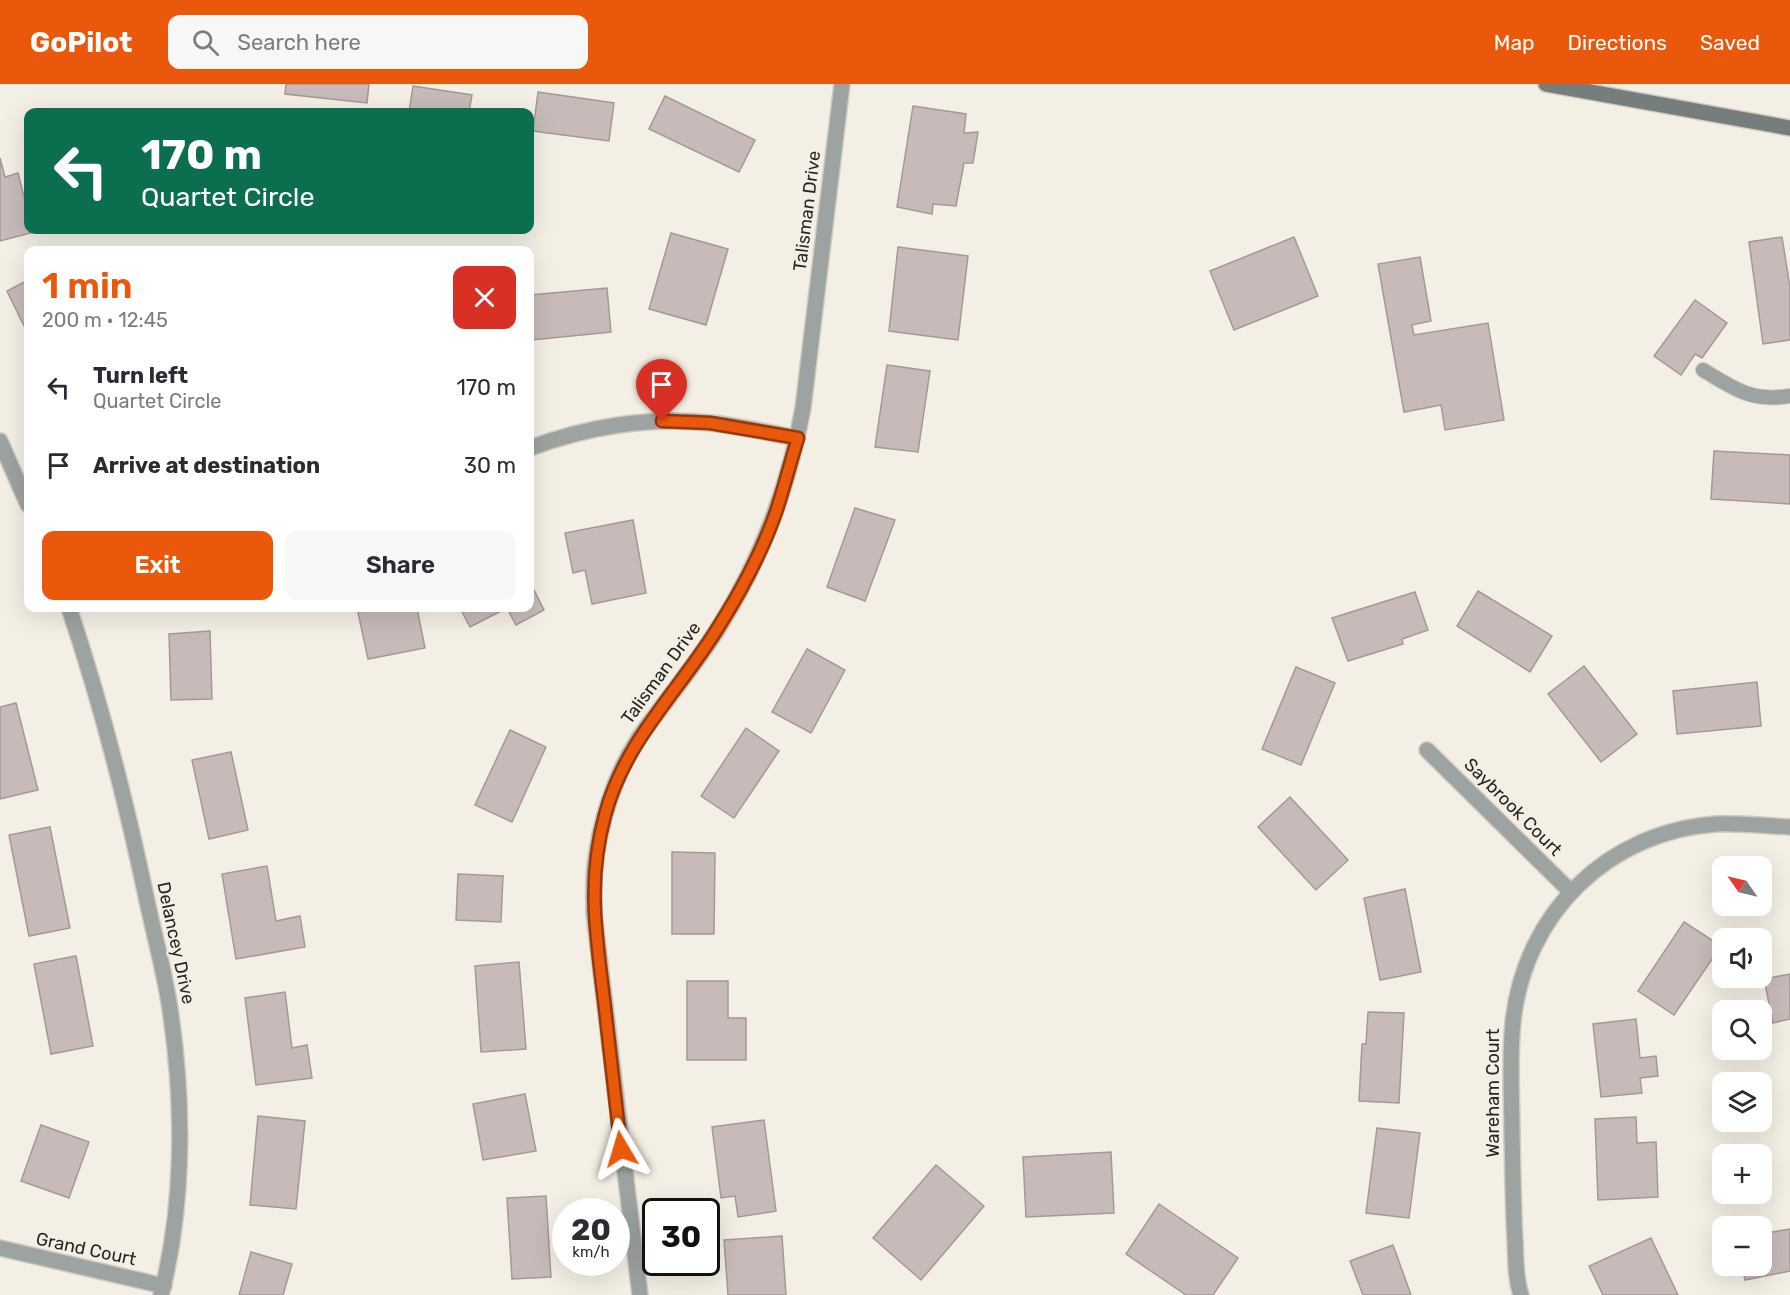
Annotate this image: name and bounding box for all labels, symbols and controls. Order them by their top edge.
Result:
search box [168,15,588,69]
text: GoPilot [30,26,132,59]
icon: search [189,26,222,59]
text: Search here [237,29,361,56]
text: Map [1494,30,1535,55]
text: Directions [1568,30,1667,55]
text: Saved [1700,30,1760,55]
text: 170 m [141,130,262,180]
icon: left [42,132,120,210]
street label: Talisman Drive [789,150,825,272]
text: Quartet Circle [141,181,315,213]
text: 1 min [42,264,133,307]
button: close [453,266,516,329]
text: 200 m · 12:45 [42,308,168,332]
pin [636,359,687,421]
text: Turn left [93,362,188,389]
icon: arrive [645,368,678,401]
icon: left [42,371,75,404]
text: 170 m [456,374,516,401]
text: Quartet Circle [93,389,222,413]
icon: arrive [42,449,75,482]
text: Arrive at destination [93,452,320,479]
text: 30 m [464,452,516,479]
button: Exit [42,531,273,600]
button: Share [285,531,516,600]
street label: Talisman Drive [616,618,706,728]
street label: Saybrook Court [1459,753,1567,861]
north arrow [1712,856,1772,916]
map controls [1712,856,1772,1276]
street label: Delancey Drive [152,880,200,1006]
button: sound [1712,928,1772,988]
button: search [1712,1000,1772,1060]
street label: Wareham Court [1482,1028,1504,1158]
button: layers [1712,1072,1772,1132]
position arrow [589,1117,653,1181]
button: + [1712,1144,1772,1204]
speed limit sign: 30 [642,1198,720,1276]
text: 20 [571,1212,611,1248]
button: − [1712,1216,1772,1276]
street label: Grand Court [34,1228,138,1270]
text: km/h [572,1243,610,1261]

